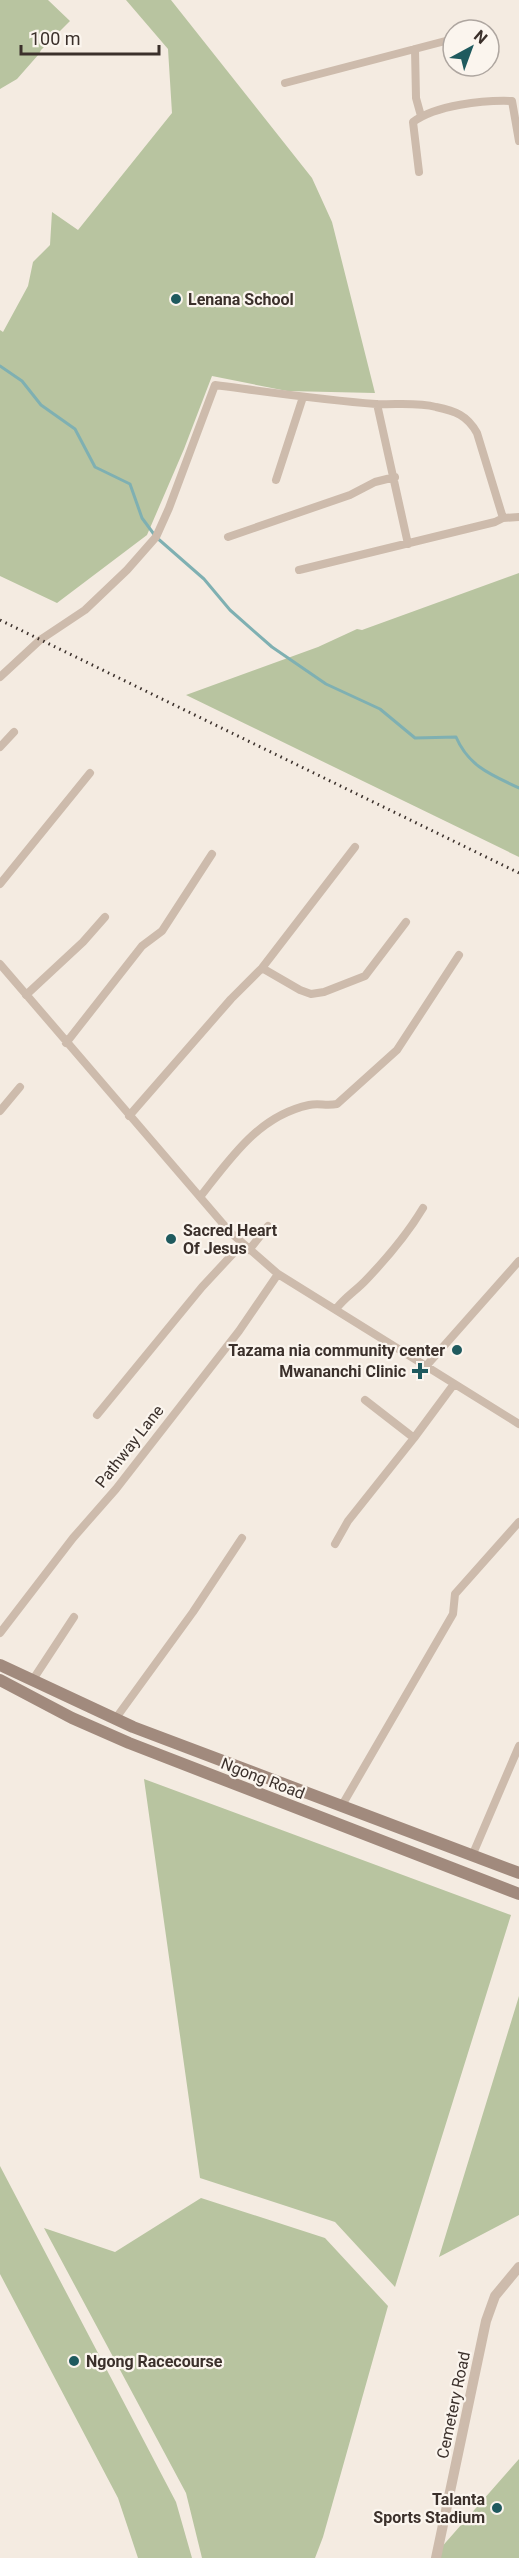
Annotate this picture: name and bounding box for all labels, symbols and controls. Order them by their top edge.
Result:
scale bar [21,18,159,56]
north arrow [441,18,501,78]
text: N [470,26,491,48]
text: 100 m [30,28,81,49]
place label: Lenana School [188,290,294,309]
marker: Lenana School [169,292,183,306]
place label: Sacred Heart Of Jesus [183,1221,278,1258]
marker: Sacred Heart Of Jesus [164,1232,178,1246]
place label: Tazama nia community center [228,1341,445,1360]
marker: Tazama nia community center [450,1343,464,1357]
place label: Mwananchi Clinic [279,1362,406,1381]
marker: Mwananchi Clinic [411,1362,429,1380]
street label: Pathway Lane [91,1401,168,1491]
street label: Ngong Road [218,1754,307,1803]
street label: Cemetery Road [433,2350,474,2460]
place label: Ngong Racecourse [86,2352,223,2371]
marker: Ngong Racecourse [67,2354,81,2368]
place label: Talanta Sports Stadium [373,2490,485,2527]
marker: Talanta Sports Stadium [490,2501,504,2515]

